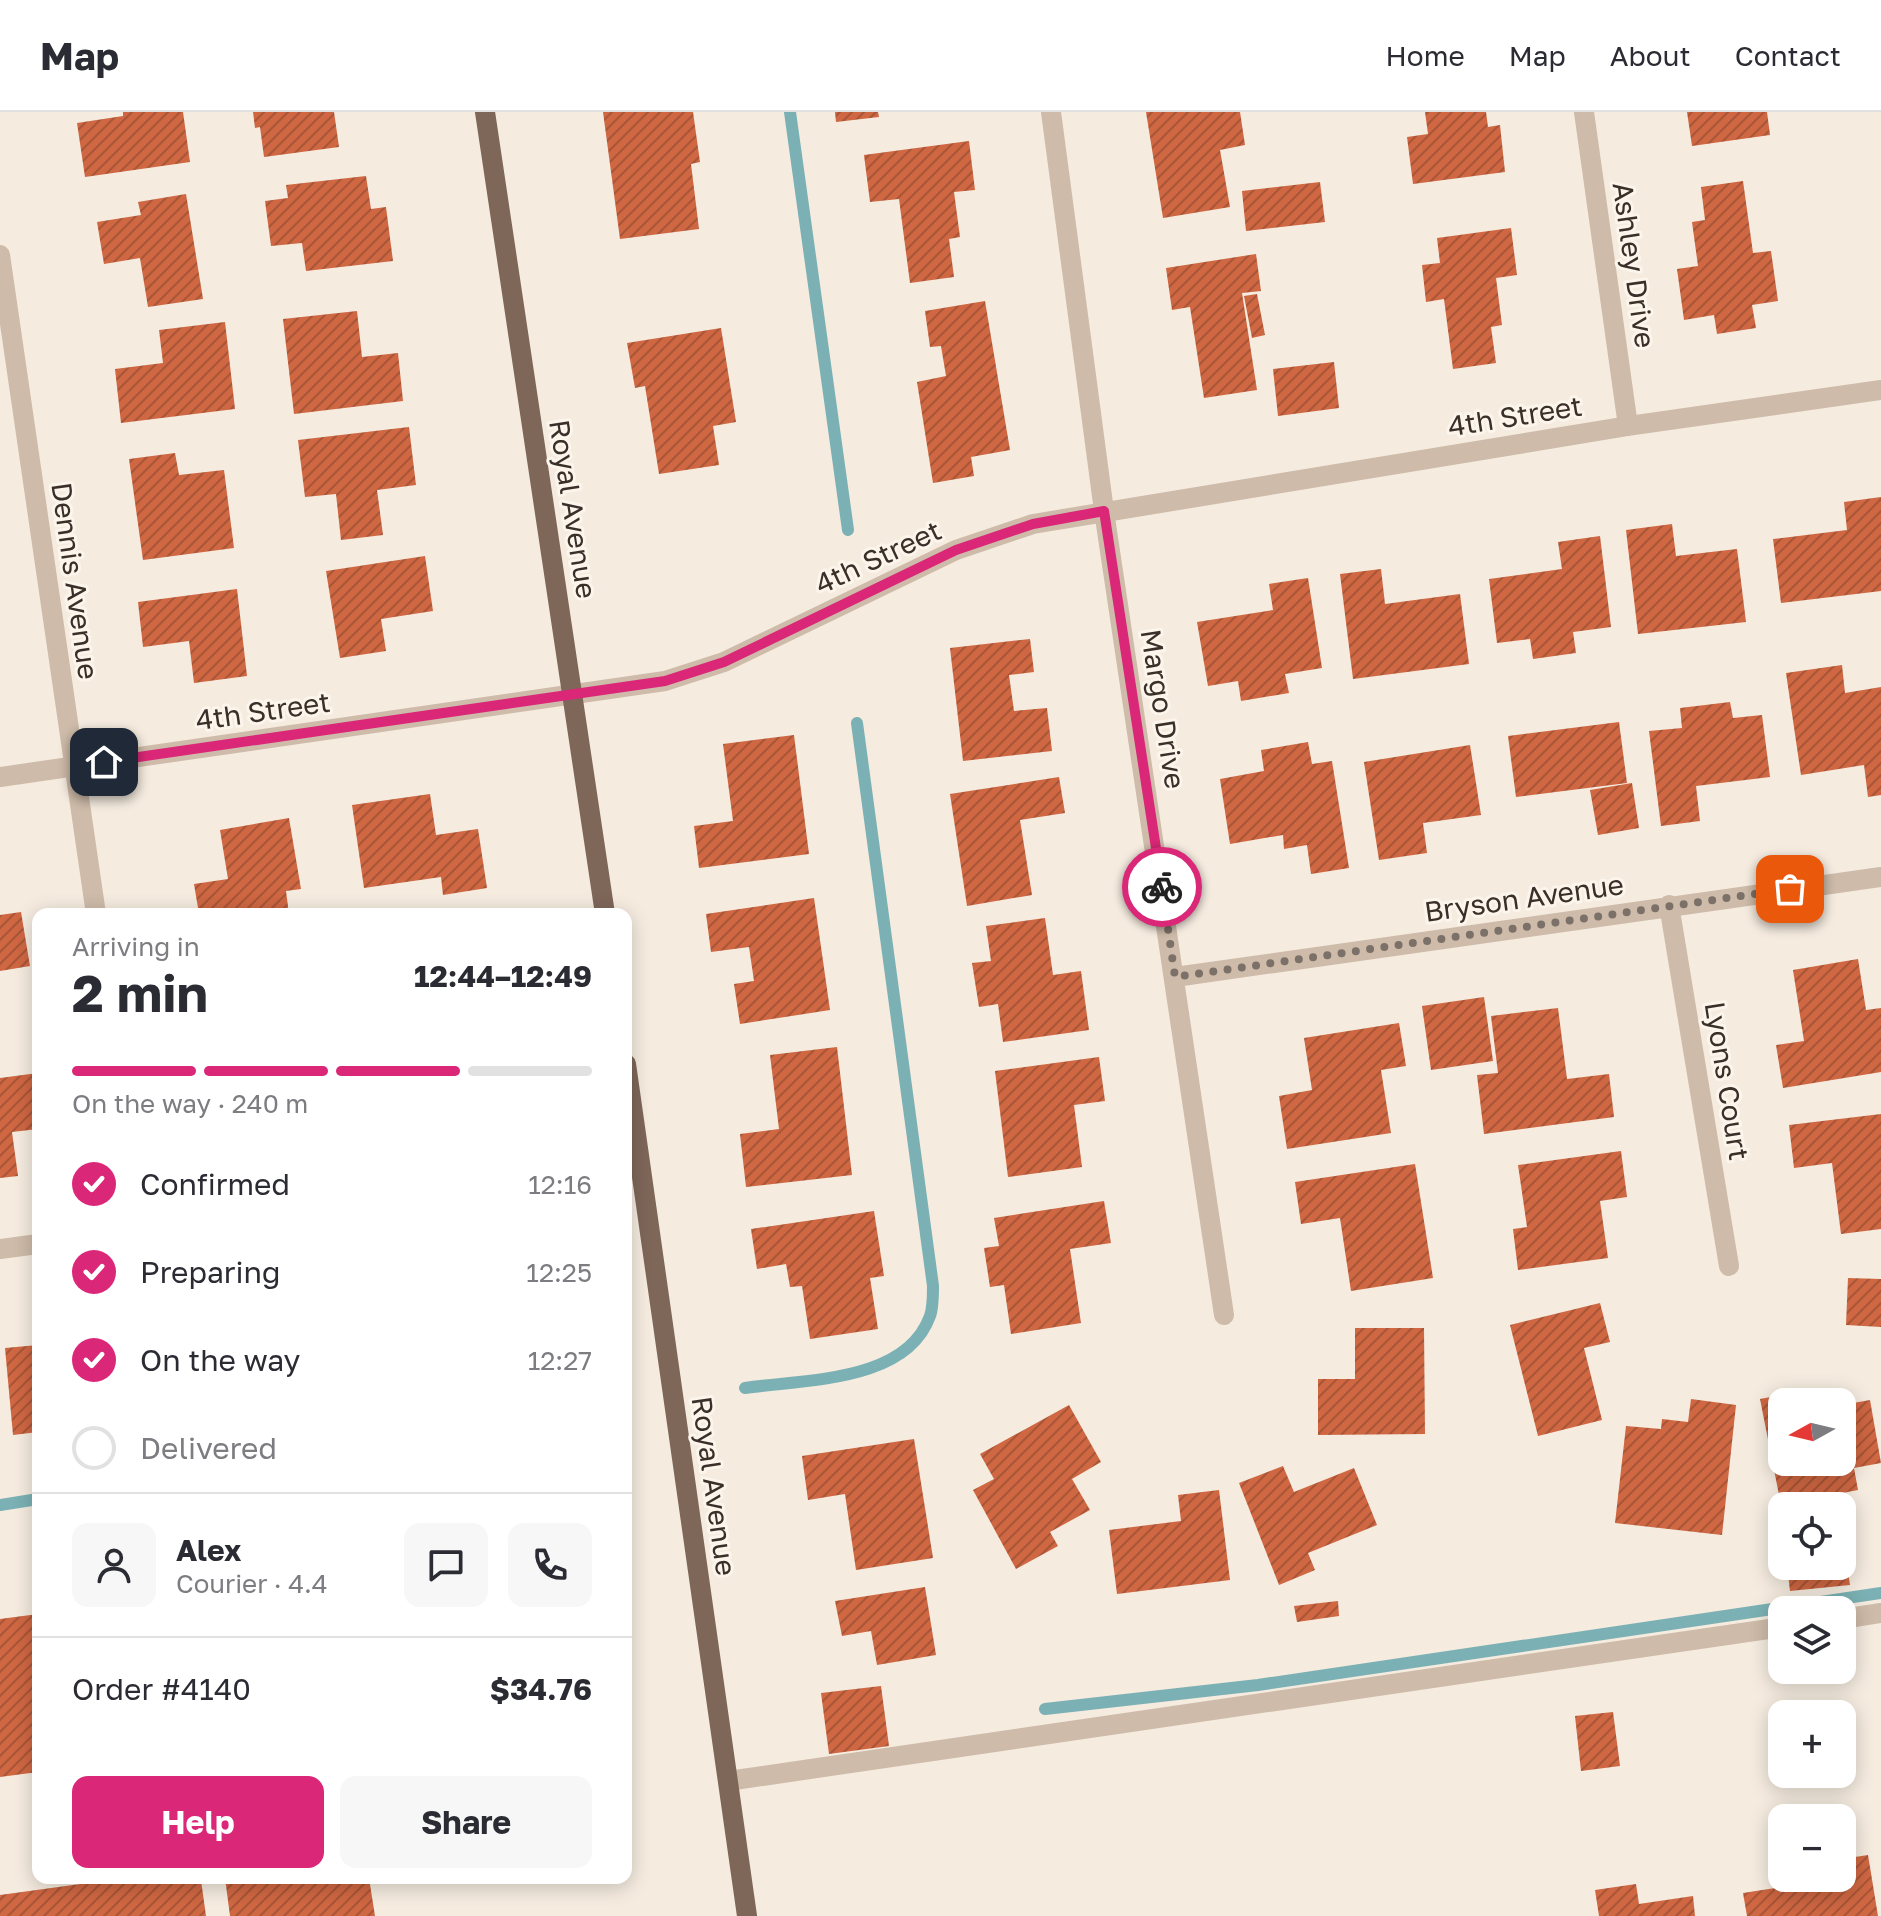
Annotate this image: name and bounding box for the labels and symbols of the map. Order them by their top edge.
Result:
street label: Ashley Drive [1607,180,1662,350]
street label: 4th Street [1445,389,1584,442]
street label: Royal Avenue [543,417,604,601]
street label: Dennis Avenue [45,480,106,681]
street label: 4th Street [809,513,946,600]
street label: Margo Drive [1135,627,1192,791]
street label: 4th Street [194,685,332,736]
pin [70,728,138,796]
courier [1122,847,1202,927]
pin [1756,855,1824,923]
street label: Bryson Avenue [1422,867,1626,928]
street label: Lyons Court [1699,999,1756,1163]
north arrow [1768,1388,1856,1476]
street label: Royal Avenue [686,1394,743,1578]

